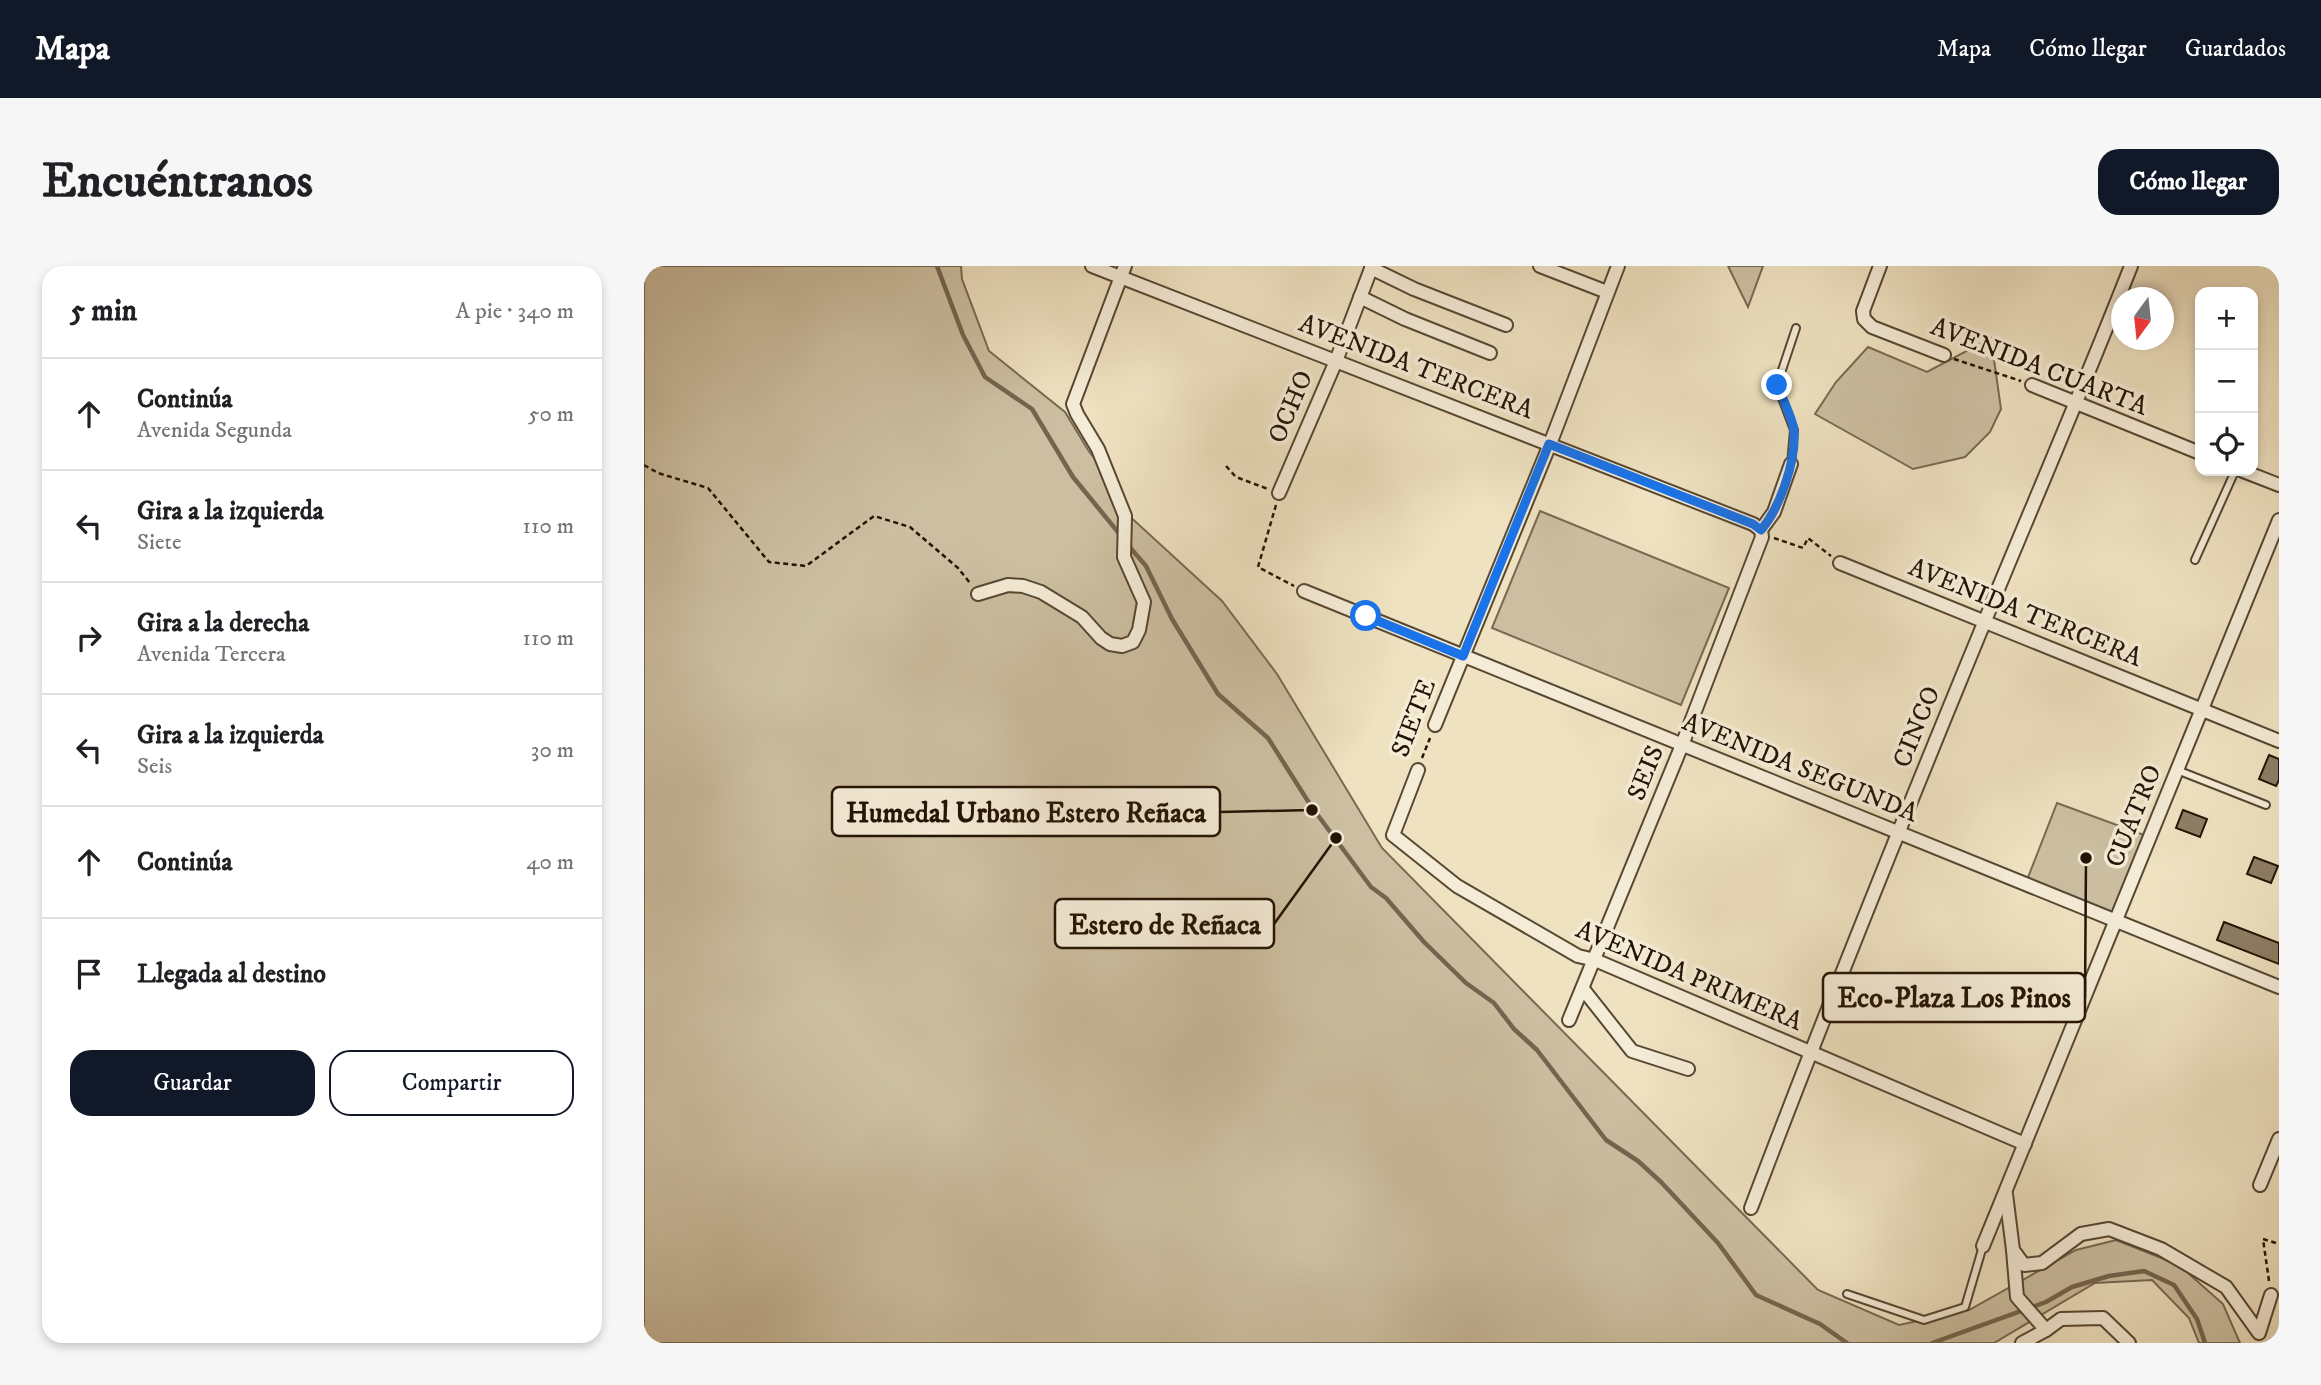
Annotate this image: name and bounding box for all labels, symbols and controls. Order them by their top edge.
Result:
text: Mapa [35,29,110,70]
text: Mapa [1937,34,1991,64]
text: Cómo llegar [2029,34,2147,64]
text: Guardados [2185,34,2286,64]
button: Cómo llegar [2098,149,2279,215]
text: Encuéntranos [42,151,313,213]
north arrow [2111,287,2174,350]
map controls [2195,287,2258,476]
button: + [2195,287,2258,350]
text: 5 min [70,293,137,330]
text: A pie · 340 m [456,297,574,326]
street label: AVENIDA TERCERA [1294,307,1538,427]
street label: AVENIDA CUARTA [1926,310,2153,424]
button: − [2195,350,2258,413]
street label: OCHO [1261,366,1321,448]
route end [1761,369,1792,400]
text: Continúa [137,383,232,416]
icon: ahead [70,395,108,433]
text: 50 m [528,400,574,429]
button: locate [2195,413,2258,476]
text: Avenida Segunda [137,416,292,445]
text: Gira a la izquierda [137,495,324,528]
icon: left [70,507,108,545]
text: 110 m [523,512,574,541]
text: Siete [137,528,181,557]
street label: AVENIDA TERCERA [1904,551,2147,675]
route start [1350,600,1381,631]
text: Gira a la derecha [137,607,309,640]
icon: right [70,619,108,657]
text: 110 m [523,624,574,653]
text: Avenida Tercera [137,640,286,669]
street label: SIETE [1384,674,1444,762]
street label: CINCO [1886,682,1948,772]
street label: AVENIDA SEGUNDA [1677,706,1923,831]
text: Gira a la izquierda [137,719,324,752]
icon: left [70,731,108,769]
text: 30 m [531,736,574,765]
street label: SEIS [1620,741,1672,805]
text: Seis [137,752,172,781]
street label: CUATRO [2098,760,2170,872]
callout: Humedal Urbano Estero Reñaca [832,787,1220,836]
text: Humedal Urbano Estero Reñaca [846,796,1207,831]
icon: ahead [70,843,108,881]
text: Continúa [137,846,232,879]
text: 40 m [526,848,574,877]
callout: Estero de Reñaca [1055,899,1274,948]
text: Estero de Reñaca [1069,908,1262,943]
street label: AVENIDA PRIMERA [1571,913,1808,1039]
icon: arrive [70,955,108,993]
text: Llegada al destino [137,958,326,991]
callout: Eco-Plaza Los Pinos [1823,973,2085,1022]
text: Eco-Plaza Los Pinos [1837,981,2071,1016]
button: Guardar [70,1050,315,1116]
button: Compartir [329,1050,574,1116]

